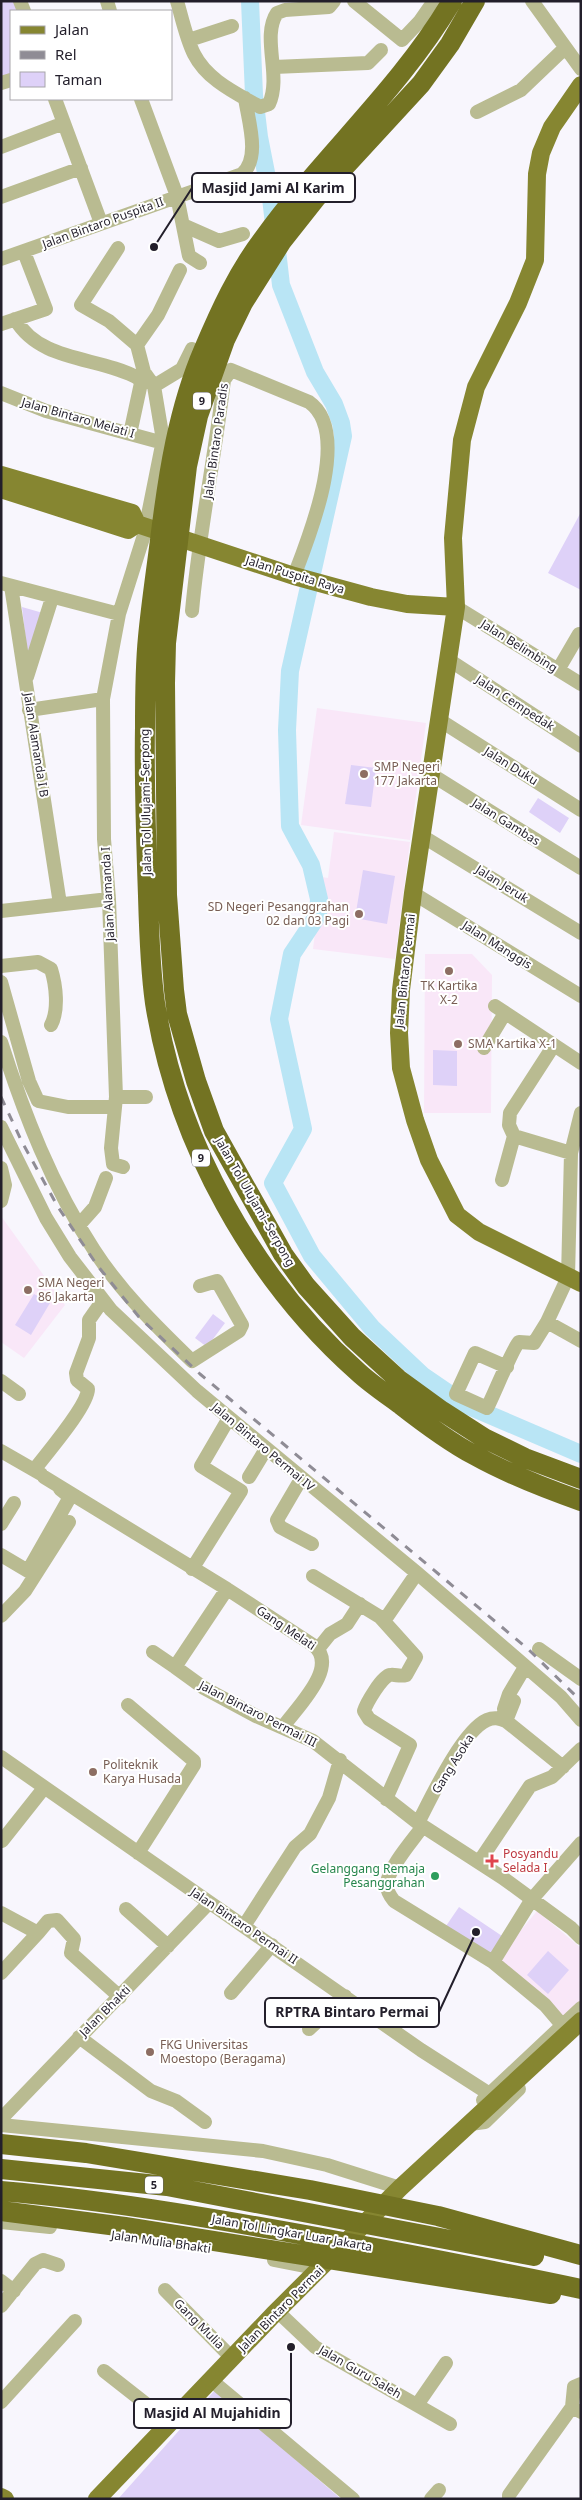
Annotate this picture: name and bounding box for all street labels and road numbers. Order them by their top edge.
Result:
street label: Jalan Bintaro Puspita II [39,193,166,253]
street label: Jalan Bintaro Paradis [199,382,232,501]
road number: 9 [193,392,211,410]
street label: Jalan Bintaro Melati I [19,393,137,442]
street label: Jalan Puspita Raya [243,551,347,598]
street label: Jalan Belimbing [477,615,561,676]
street label: Jalan Cempedak [472,670,558,735]
street label: Jalan Alamanda I B [20,691,53,799]
street label: Jalan Tol Ulujami–Serpong [136,728,155,877]
street label: Jalan Duku [480,742,541,789]
street label: Jalan Gambas [468,793,544,849]
street label: Jalan Alamanda I [97,846,119,943]
street label: Jalan Jeruk [472,860,532,907]
street label: Jalan Bintaro Permai [390,913,419,1030]
street label: Jalan Manggis [458,916,535,973]
street label: Jalan Tol Ulujami–Serpong [211,1133,300,1270]
road number: 9 [192,1150,210,1166]
street label: Jalan Bintaro Permai IV [208,1398,319,1495]
street label: Gang Melati [253,1601,319,1654]
street label: Jalan Bintaro Permai III [195,1676,320,1751]
street label: Gang Asoka [428,1731,478,1797]
street label: Jalan Bintaro Permai II [186,1883,301,1968]
street label: Jalan Bhakti [75,1981,134,2041]
road number: 5 [145,2176,163,2194]
street label: Jalan Tol Lingkar Luar Jakarta [209,2210,374,2255]
street label: Jalan Mulia Bhakti [109,2226,212,2257]
street label: Jalan Bintaro Permai [233,2262,327,2356]
street label: Gang Mulia [171,2295,228,2352]
street label: Jalan Guru Saleh [315,2341,405,2402]

